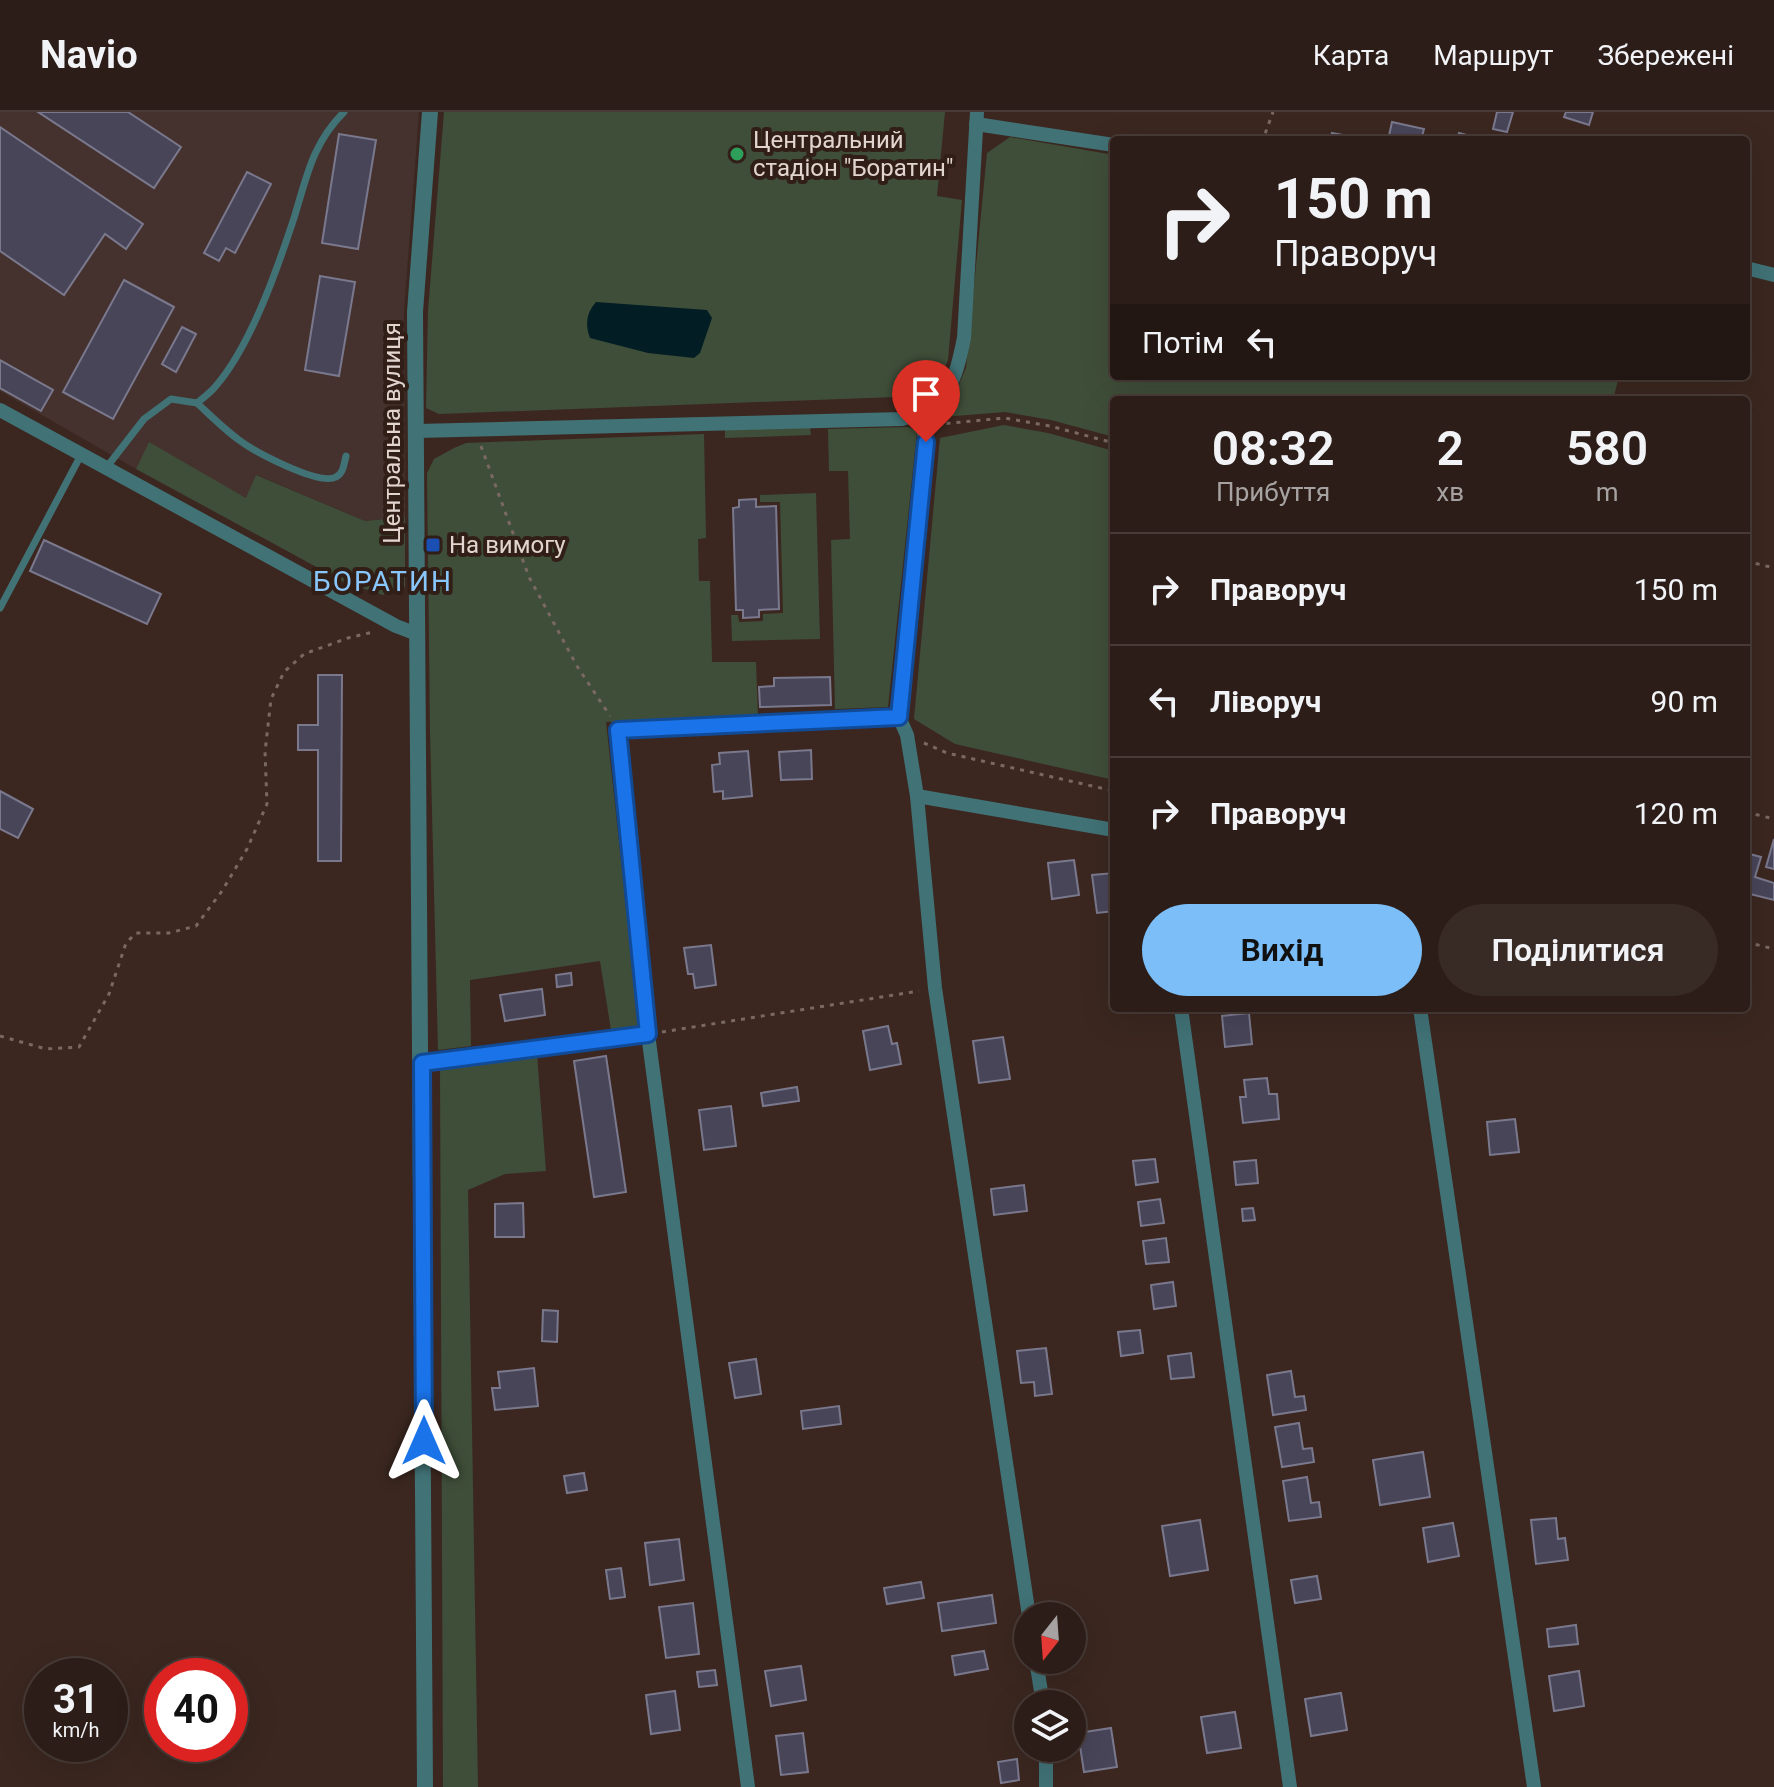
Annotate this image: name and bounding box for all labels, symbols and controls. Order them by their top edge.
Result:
text: Navio [40,33,138,77]
text: Карта [1313,39,1389,72]
text: Маршрут [1433,39,1553,72]
text: Збережені [1597,39,1734,72]
place label: Центральний стадіон "Боратин" [753,126,954,182]
marker: Центральний стадіон "Боратин" [728,145,746,163]
text: 150 m [1274,166,1433,232]
icon: right [1142,168,1246,272]
text: Праворуч [1274,233,1437,275]
icon: left [1240,320,1284,364]
street label: Центральна вулиця [378,322,406,544]
text: Потім [1142,325,1224,360]
pin [892,360,960,442]
icon: arrive [904,372,948,416]
text: 08:32 [1212,420,1335,477]
text: 2 [1437,420,1464,477]
text: 580 [1566,420,1648,477]
text: Прибуття [1216,477,1330,507]
text: хв [1436,477,1464,507]
text: m [1596,477,1618,507]
place label: На вимогу [449,531,566,559]
marker: На вимогу [424,536,442,554]
district label: БОРАТИН [313,565,453,598]
icon: right [1142,567,1186,611]
text: Праворуч [1210,572,1346,607]
text: 150 m [1634,572,1718,607]
icon: left [1142,679,1186,723]
text: Ліворуч [1210,684,1321,719]
text: 90 m [1651,684,1718,719]
icon: right [1142,791,1186,835]
text: Праворуч [1210,796,1346,831]
text: 120 m [1634,796,1718,831]
button: Вихід [1142,904,1422,996]
button: Поділитися [1438,904,1718,996]
position arrow [382,1399,466,1483]
north arrow [1014,1602,1086,1674]
map controls [1014,1602,1086,1762]
speed limit sign: 40 [144,1658,248,1762]
text: 31 [53,1676,99,1723]
button: layers [1014,1690,1086,1762]
text: km/h [53,1718,99,1742]

